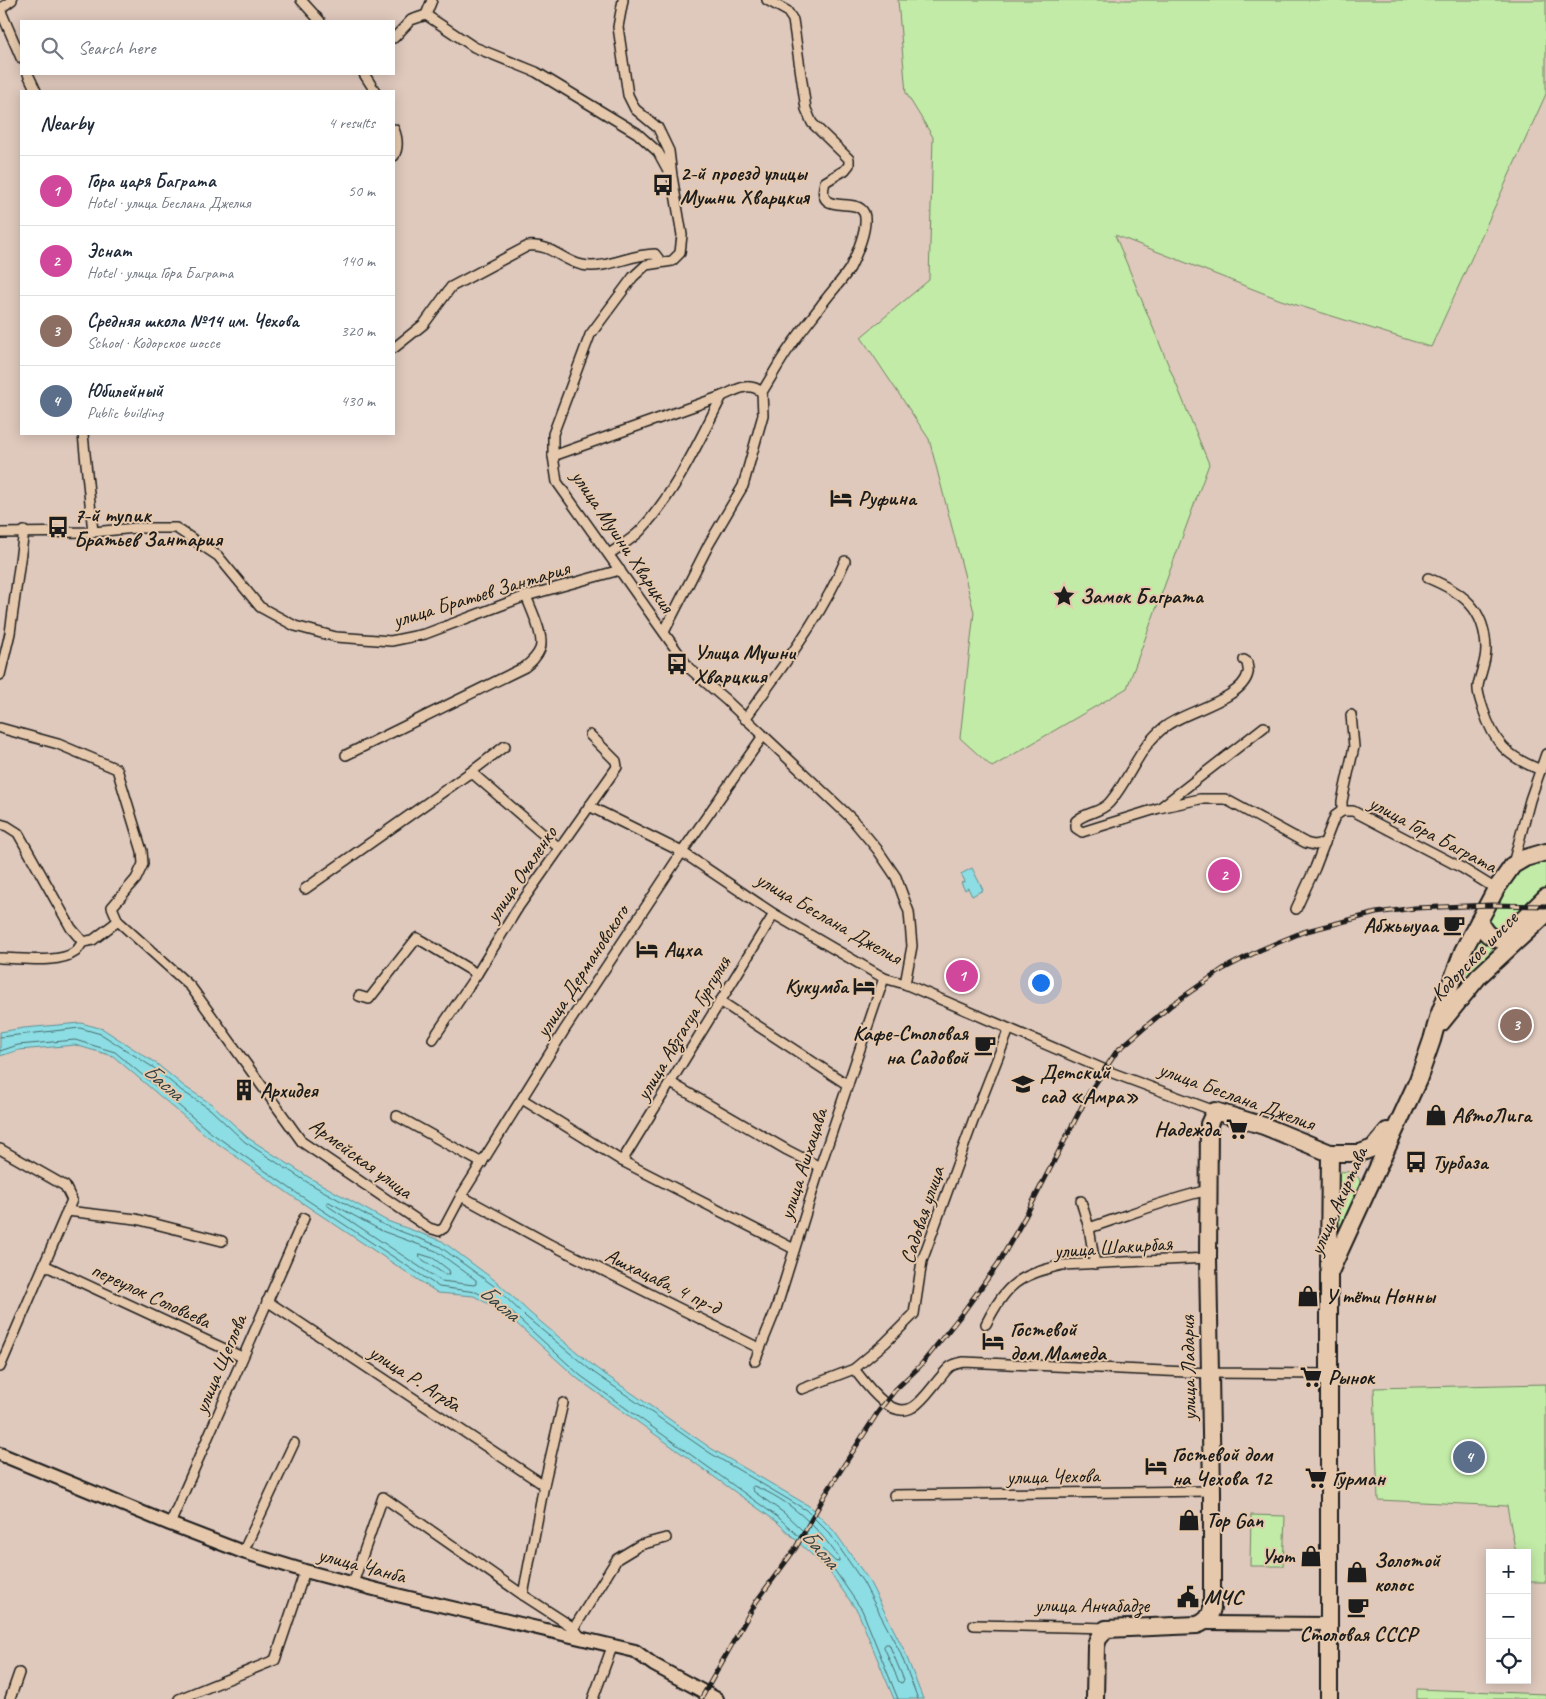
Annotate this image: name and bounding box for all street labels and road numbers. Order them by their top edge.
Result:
street label: улица Мушни Хварцкия [565,463,681,618]
street label: улица Братьев Зантария [388,554,574,634]
street label: улица Гора Баграта [1363,788,1503,879]
street label: улица Очаленко [478,820,563,929]
street label: улица Беслана Джелия [750,865,908,971]
street label: улица Дермановского [528,898,636,1044]
street label: Кодорское шоссе [1425,905,1524,1006]
street label: улица Абзгагуа Гургулия [629,950,738,1107]
street label: улица Беслана Джелия [1154,1055,1320,1137]
street label: улица Ашхацава [772,1103,834,1225]
street label: Армейская улица [304,1112,419,1205]
street label: улица Акиртава [1302,1141,1374,1261]
street label: Садовая улица [894,1161,950,1267]
street label: улица Шакирбая [1051,1230,1174,1264]
street label: Ашхацава, 4 пр-д [601,1242,727,1321]
street label: переулок Соловьева [87,1256,216,1335]
street label: улица Щеглова [187,1309,253,1419]
street label: улица Ладария [1174,1314,1202,1423]
street label: улица Р. Агрба [363,1338,467,1418]
street label: улица Чехова [1004,1462,1102,1490]
street label: улица Чанба [314,1540,410,1590]
street label: улица Анчабадзе [1033,1592,1150,1619]

